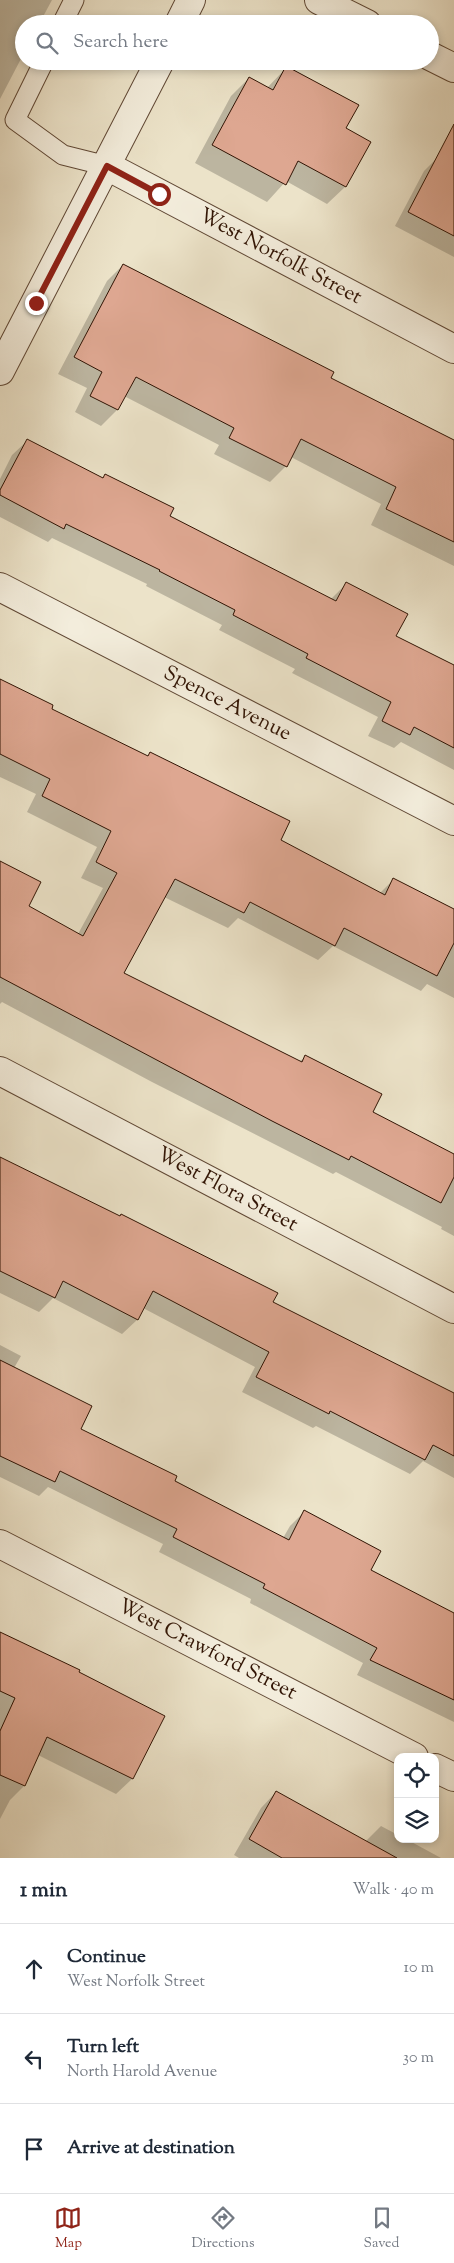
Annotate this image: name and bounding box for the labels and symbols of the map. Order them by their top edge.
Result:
route start [148,183,171,206]
street label: West Norfolk Street [193,201,367,313]
route end [25,292,48,315]
street label: Spence Avenue [158,659,296,749]
street label: West Flora Street [151,1140,303,1240]
street label: West Crawford Street [112,1592,302,1708]

